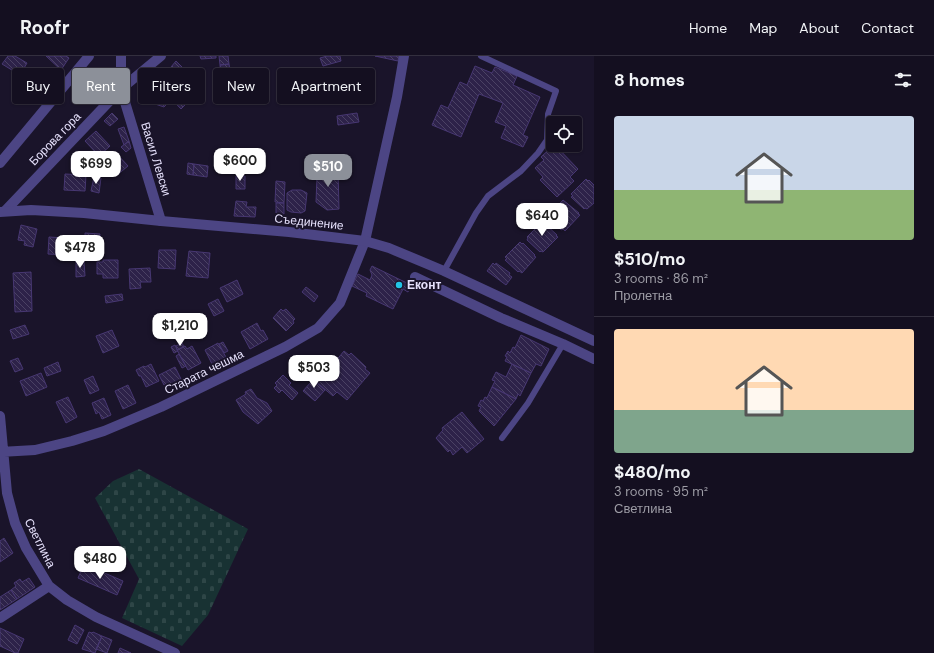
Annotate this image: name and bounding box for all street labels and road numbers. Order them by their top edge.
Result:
street label: Борова гора [26,109,85,169]
street label: Васил Левски [137,120,175,198]
street label: Съединение [274,210,345,234]
street label: Старата чешма [162,346,247,398]
street label: Светлина [21,516,59,571]

